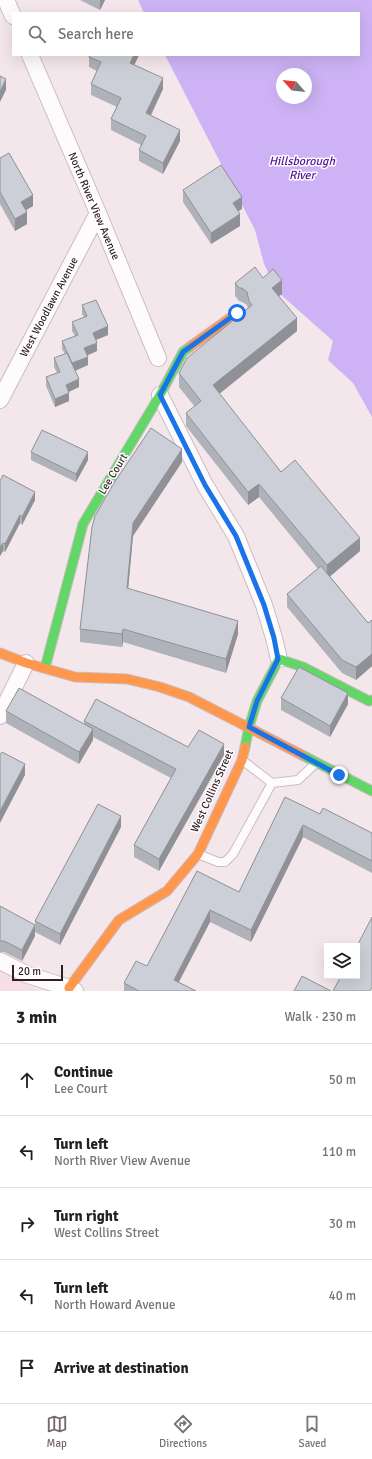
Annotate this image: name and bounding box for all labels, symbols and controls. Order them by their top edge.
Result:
search box [12,12,360,56]
icon: search [26,23,48,45]
text: Search here [58,25,134,43]
north arrow [276,68,312,104]
street label: North River View Avenue [65,150,123,262]
water label: Hillsborough River [269,154,335,183]
street label: West Woodlawn Avenue [17,255,81,359]
route start [228,304,246,322]
street label: Lee Court [96,451,130,497]
street label: West Collins Street [188,748,236,834]
route end [330,766,348,784]
map controls [324,943,360,979]
button: layers [324,943,360,979]
scale bar [12,963,63,982]
text: 20 m [18,965,41,978]
text: 3 min [16,1007,57,1028]
text: Walk · 230 m [285,1009,356,1025]
text: Continue [54,1063,113,1081]
icon: ahead [16,1069,38,1091]
text: 50 m [329,1072,356,1088]
text: Lee Court [54,1081,108,1097]
text: Turn left [54,1135,108,1153]
icon: left [16,1141,38,1163]
text: 110 m [322,1144,356,1160]
text: North River View Avenue [54,1153,191,1169]
text: Turn right [54,1207,119,1225]
icon: right [16,1213,38,1235]
text: 30 m [329,1216,356,1232]
text: West Collins Street [54,1225,159,1241]
text: Turn left [54,1279,108,1297]
icon: left [16,1285,38,1307]
text: 40 m [329,1288,356,1304]
text: North Howard Avenue [54,1297,175,1313]
icon: arrive [16,1357,38,1379]
text: Arrive at destination [54,1359,189,1377]
tab: Map [46,1413,68,1450]
tab: Directions [159,1413,207,1450]
tab: Saved [299,1413,326,1450]

